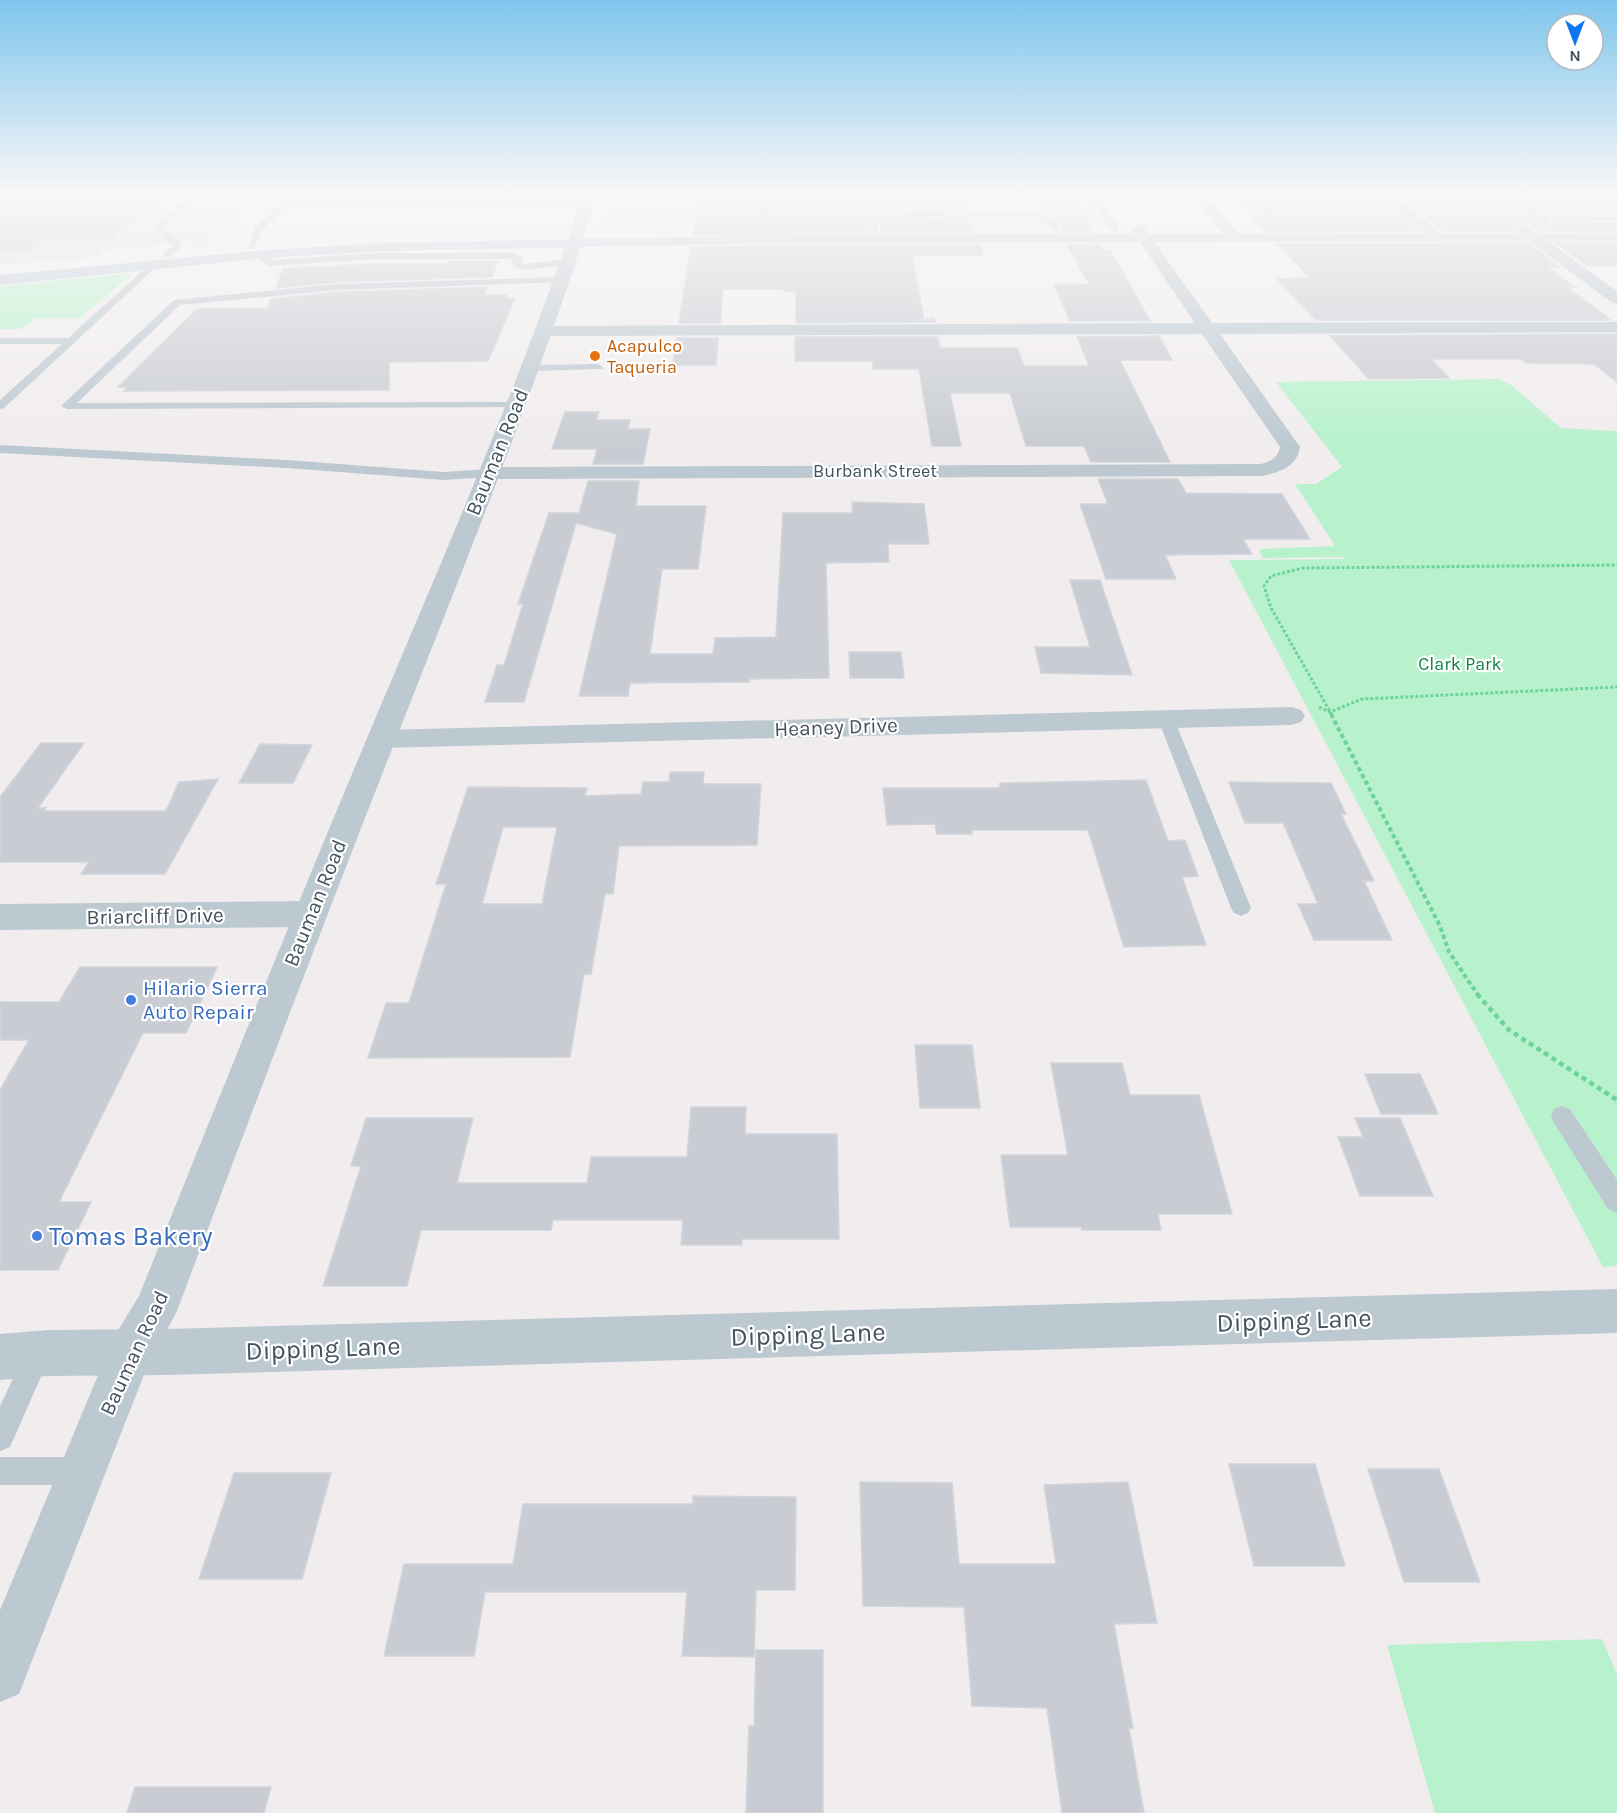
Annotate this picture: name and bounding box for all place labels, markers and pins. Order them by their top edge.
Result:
place label: Acapulco Taqueria [607,335,682,378]
marker: Acapulco Taqueria [588,349,602,363]
place label: Hilario Sierra Auto Repair [143,976,268,1024]
marker: Hilario Sierra Auto Repair [124,993,138,1007]
place label: Tomas Bakery [49,1221,213,1252]
marker: Tomas Bakery [30,1229,44,1243]

